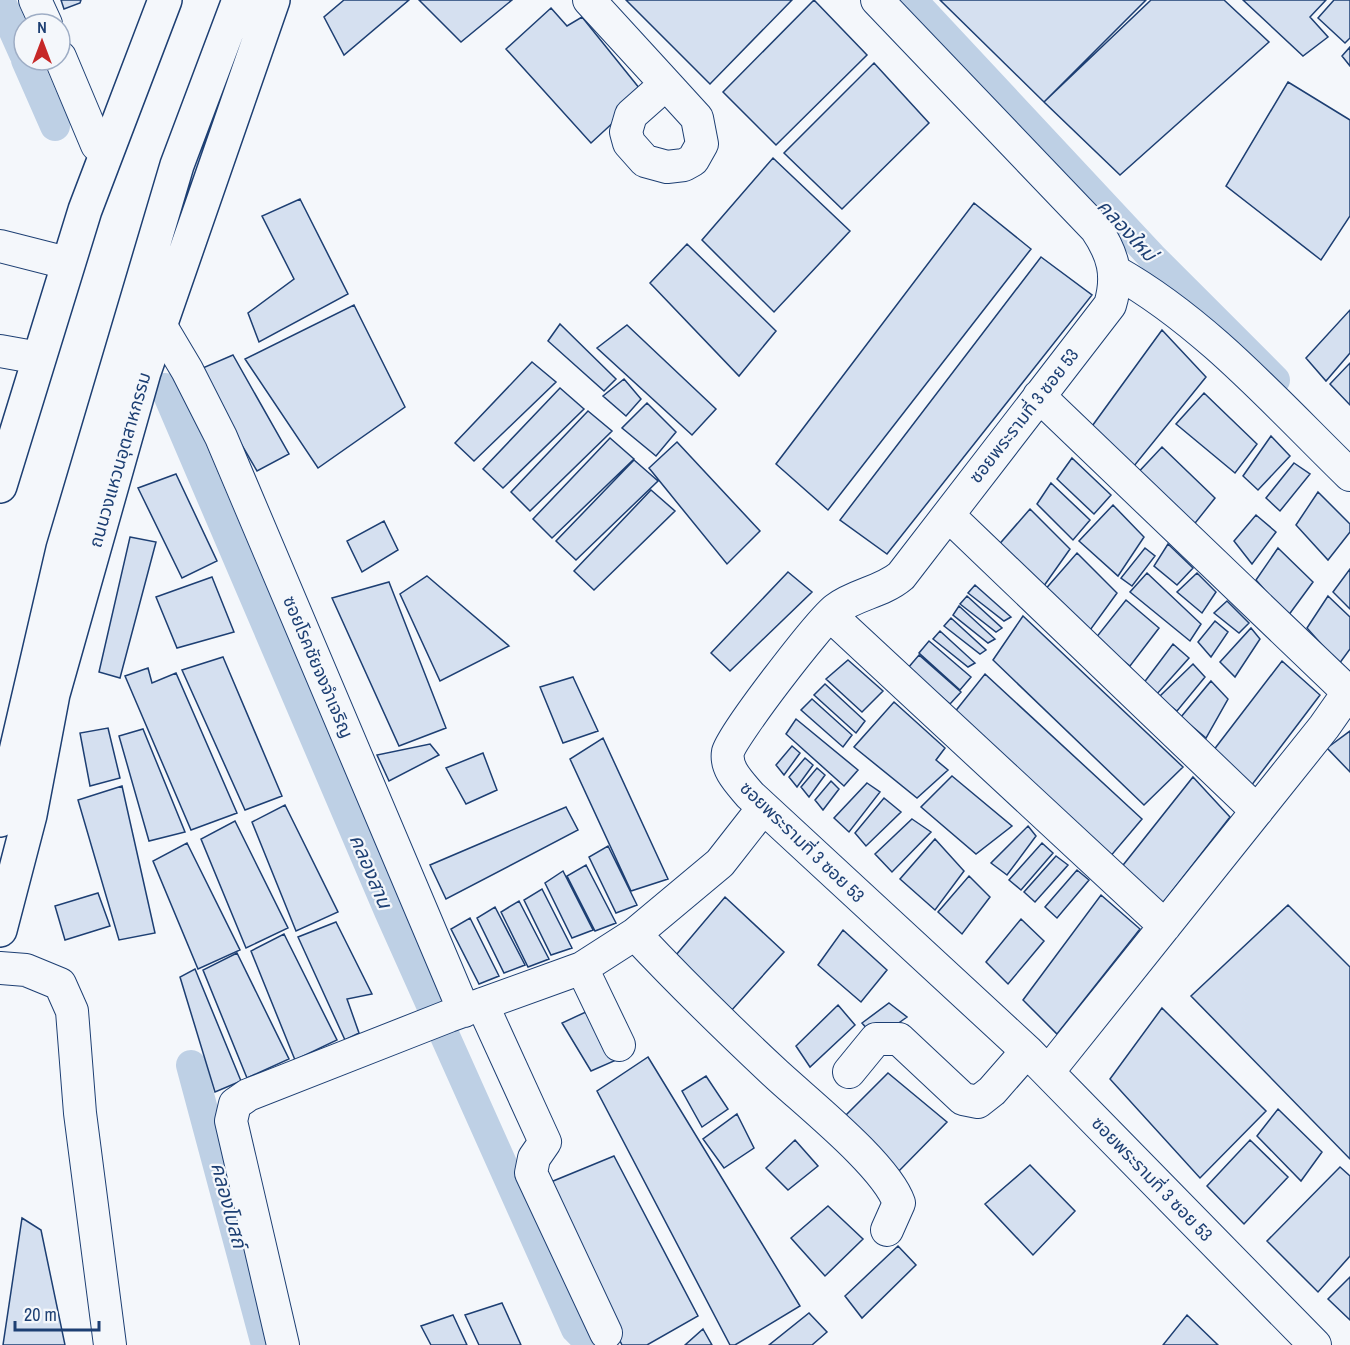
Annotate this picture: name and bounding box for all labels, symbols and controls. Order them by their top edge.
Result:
north arrow [12,12,72,72]
text: N [37,16,47,38]
water label: คลองใหม่ [1092,193,1165,269]
street label: ซอยพระรามที่ 3 ซอย 53 [963,343,1084,488]
street label: ถนนวงแหวนอุตสาหกรรม [82,369,157,551]
street label: ซอยโรคชัยจงจำเจริญ [277,592,360,742]
street label: ซอยพระรามที่ 3 ซอย 53 [735,776,870,908]
water label: คลองสาน [344,830,400,913]
street label: ซอยพระรามที่ 3 ซอย 53 [1086,1111,1218,1246]
water label: คลองโบสถ์ [205,1159,255,1254]
scale bar [15,1294,99,1332]
text: 20 m [24,1302,57,1327]

